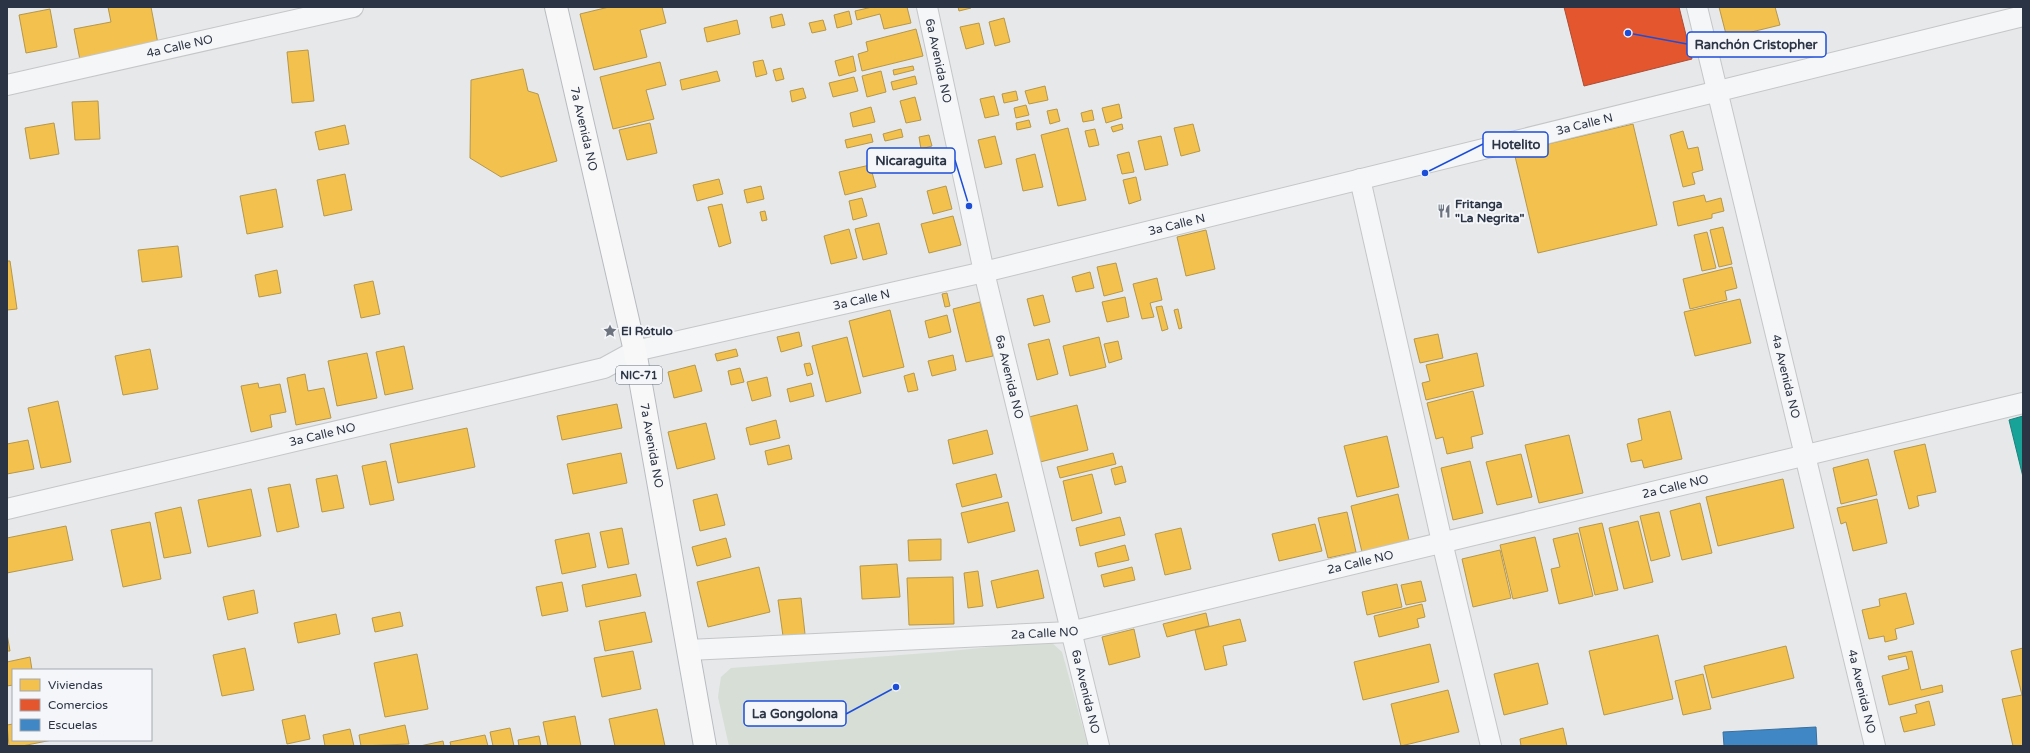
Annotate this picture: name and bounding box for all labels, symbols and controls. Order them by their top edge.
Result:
street label: 6a Avenida NO [923,17,955,105]
street label: 4a Calle NO [145,32,215,60]
callout: Ranchón Cristopher [1687,32,1826,57]
text: Ranchón Cristopher [1694,37,1819,53]
street label: 7a Avenida NO [568,85,601,173]
street label: 3a Calle N [1555,110,1614,138]
callout: Hotelito [1483,132,1548,157]
text: Hotelito [1492,137,1541,153]
callout: Nicaraguita [867,148,955,173]
text: Nicaraguita [875,153,947,169]
place label: Fritanga "La Negrita" [1455,197,1524,226]
restaurant icon: Fritanga "La Negrita" [1436,203,1452,219]
street label: 3a Calle N [1147,211,1206,238]
street label: 3a Calle N [832,286,891,313]
place icon: El Rótulo [602,323,618,339]
place label: El Rótulo [621,324,673,338]
street label: 6a Avenida NO [992,333,1026,421]
street label: 4a Avenida NO [1769,333,1803,420]
road number: NIC-71 [616,366,662,384]
street label: 7a Avenida NO [637,402,666,489]
street label: 3a Calle NO [288,420,357,449]
street label: 2a Calle NO [1641,472,1710,501]
street label: 2a Calle NO [1326,547,1395,577]
street label: 2a Calle NO [1010,623,1080,642]
street label: 6a Avenida NO [1069,648,1103,736]
street label: 4a Avenida NO [1845,648,1879,735]
legend [12,669,152,741]
text: Viviendas [48,678,103,692]
text: Comercios [48,698,108,712]
callout: La Gongolona [744,701,846,726]
text: La Gongolona [752,706,838,722]
text: Escuelas [48,718,98,732]

